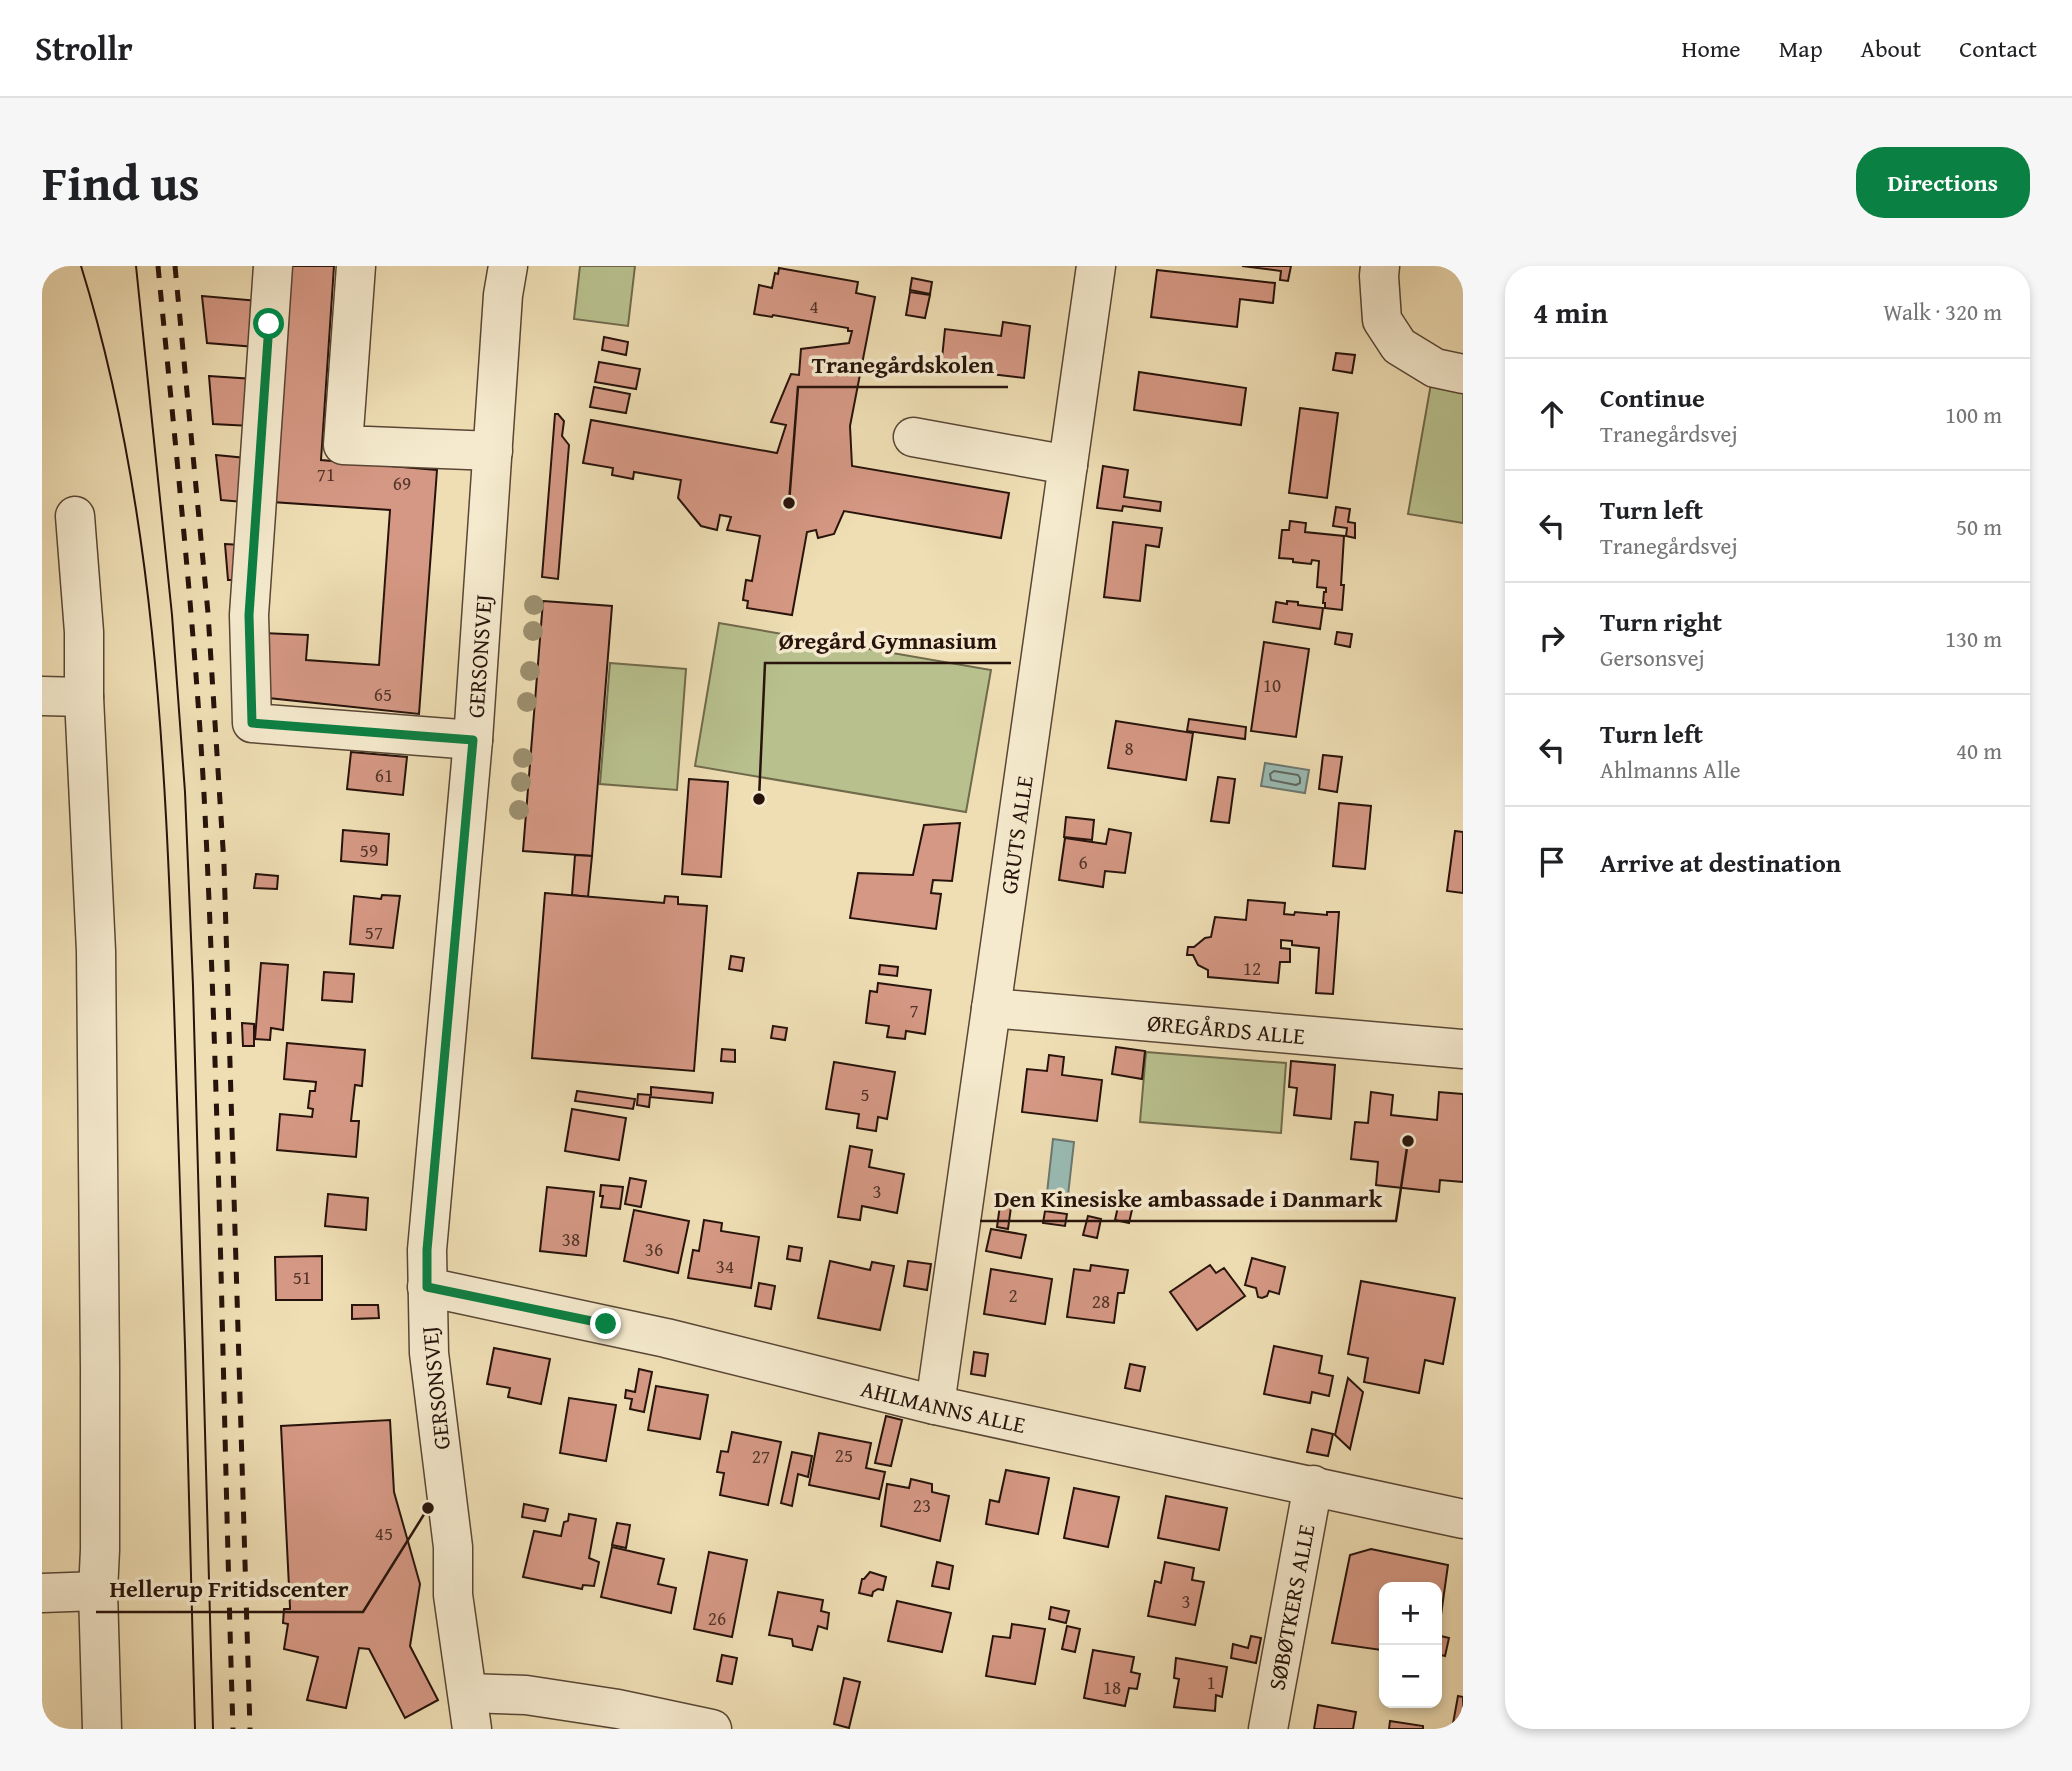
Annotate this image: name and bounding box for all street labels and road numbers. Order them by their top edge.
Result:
street label: GERSONSVEJ [458,593,499,719]
street label: GRUTS ALLE [991,773,1040,896]
street label: ØREGÅRDS ALLE [1146,1005,1306,1052]
street label: GERSONSVEJ [412,1325,458,1451]
street label: AHLMANNS ALLE [858,1371,1029,1441]
street label: SØBØTKERS ALLE [1259,1521,1322,1693]

